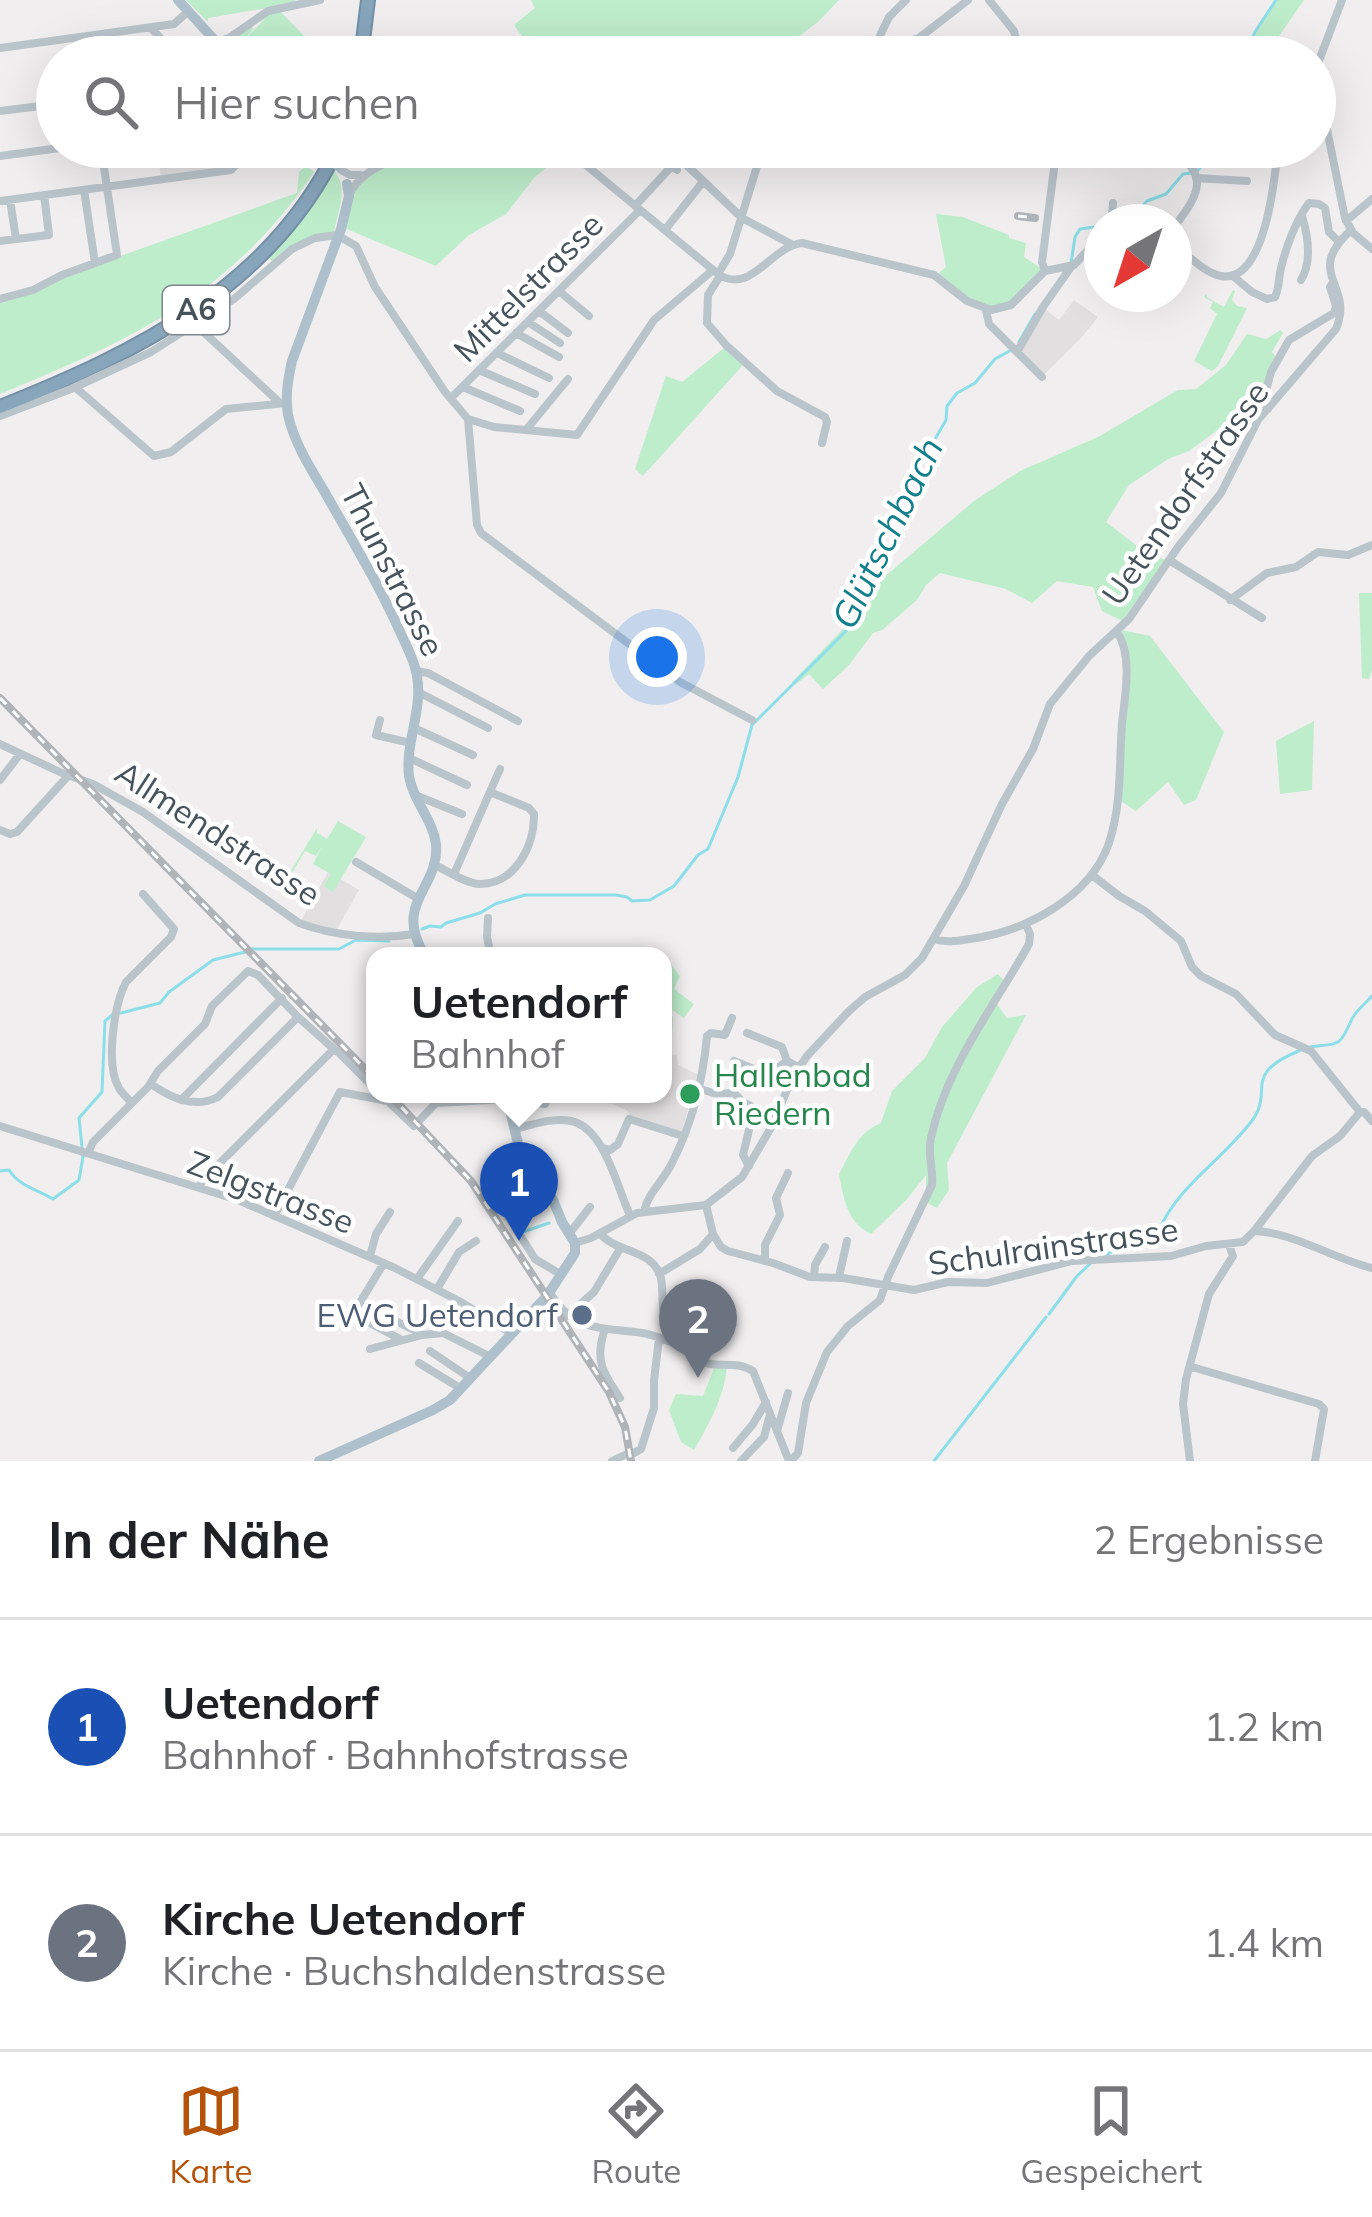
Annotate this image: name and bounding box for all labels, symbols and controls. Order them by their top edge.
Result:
search box [36,36,1336,168]
icon: search [78,69,144,135]
text: Hier suchen [174,74,420,130]
street label: Mittelstrasse [444,203,611,370]
north arrow [1084,204,1192,312]
road number: A6 [163,286,229,334]
street label: Uetendorfstrasse [1092,373,1277,612]
water label: Glütschbach [821,430,952,636]
street label: Thunstrasse [333,477,454,663]
your location [627,627,687,687]
street label: Allmendstrasse [108,751,328,914]
popup [366,947,672,1103]
text: Uetendorf [411,973,627,1029]
text: Bahnhof [411,1029,564,1078]
place label: Hallenbad Riedern [714,1054,871,1133]
marker: Hallenbad Riedern [677,1081,703,1107]
street label: Zelgstrasse [182,1141,360,1242]
pin: 1 [480,1142,558,1241]
street label: Schulrainstrasse [925,1208,1181,1283]
pin: 2 [659,1279,737,1378]
place label: EWG Uetendorf [317,1294,559,1335]
marker: EWG Uetendorf [569,1302,595,1328]
text: In der Nähe [48,1507,330,1571]
text: 2 Ergebnisse [1093,1515,1324,1564]
text: Uetendorf [162,1674,379,1730]
text: 1 [75,1702,99,1751]
text: 1.2 km [1204,1702,1324,1751]
text: Bahnhof · Bahnhofstrasse [162,1730,629,1779]
text: Kirche Uetendorf [162,1890,524,1946]
text: 2 [75,1918,99,1967]
text: 1.4 km [1204,1918,1324,1967]
text: Kirche · Buchshaldenstrasse [162,1946,666,1995]
tab: Karte [170,2078,252,2191]
tab: Route [592,2078,681,2191]
tab: Gespeichert [1020,2078,1202,2191]

